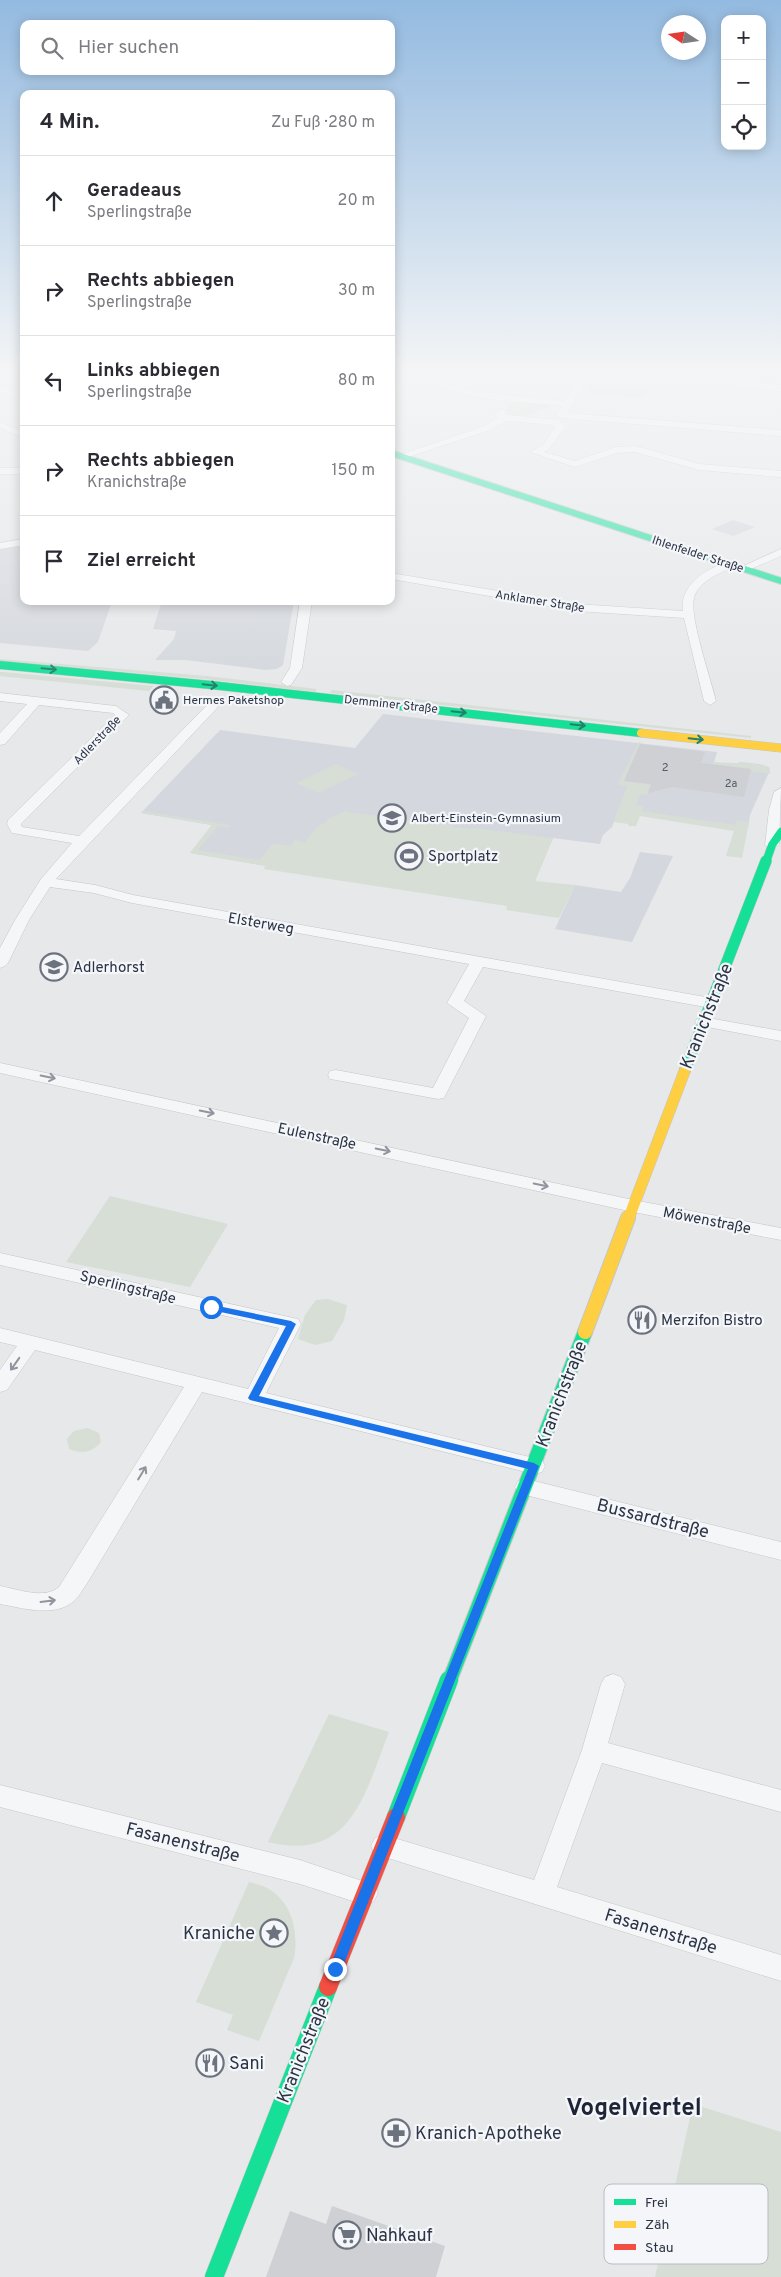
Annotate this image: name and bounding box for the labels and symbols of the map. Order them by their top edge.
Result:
north arrow [661,15,706,60]
street label: Ihlenfelder Straße [650,533,746,577]
street label: Anklamer Straße [494,587,586,617]
one-way arrow [40,664,56,674]
one-way arrow [202,680,218,690]
public building icon: Hermes Paketshop [149,685,179,715]
street label: Demminer Straße [343,692,439,718]
place label: Hermes Paketshop [183,693,284,709]
one-way arrow [450,707,466,717]
street label: Adlerstraße [70,713,125,769]
one-way arrow [570,720,586,730]
one-way arrow [688,734,704,744]
house number: 2 [662,761,668,775]
house number: 2a [725,777,737,791]
school or university icon: Albert-Einstein-Gymnasium [377,803,407,833]
place label: Albert-Einstein-Gymnasium [411,811,561,827]
sports icon: Sportplatz [394,841,424,871]
place label: Sportplatz [428,848,498,867]
street label: Elsterweg [226,909,295,940]
school or university icon: Adlerhorst [39,952,69,982]
place label: Adlerhorst [73,959,145,978]
street label: Kranichstraße [676,960,739,1073]
one-way arrow [39,1073,55,1082]
one-way arrow [198,1108,214,1117]
street label: Eulenstraße [276,1120,358,1155]
one-way arrow [374,1146,390,1155]
one-way arrow [533,1181,549,1190]
street label: Möwenstraße [661,1204,752,1239]
street label: Sperlingstraße [78,1267,178,1310]
route start [200,1296,223,1319]
restaurant icon: Merzifon Bistro [627,1305,657,1335]
place label: Merzifon Bistro [661,1312,763,1331]
street label: Kranichstraße [532,1338,593,1451]
one-way arrow [10,1357,20,1371]
one-way arrow [137,1467,147,1481]
street label: Bussardstraße [594,1494,711,1545]
one-way arrow [40,1596,56,1606]
street label: Fasanenstraße [123,1818,242,1869]
street label: Fasanenstraße [601,1904,720,1960]
place icon: Kraniche [259,1918,289,1948]
place label: Kraniche [183,1923,255,1946]
route end [324,1958,347,1981]
street label: Kranichstraße [273,1994,336,2107]
restaurant icon: Sani [195,2048,225,2078]
place label: Sani [229,2053,264,2076]
district label: Vogelviertel [566,2094,702,2124]
pharmacy icon: Kranich-Apotheke [381,2118,411,2148]
place label: Kranich-Apotheke [415,2123,562,2146]
legend [604,2184,768,2264]
text: Frei [645,2195,668,2212]
text: Zäh [645,2217,669,2234]
supermarket icon: Nahkauf [332,2220,362,2250]
place label: Nahkauf [366,2225,433,2248]
text: Stau [645,2240,674,2257]

